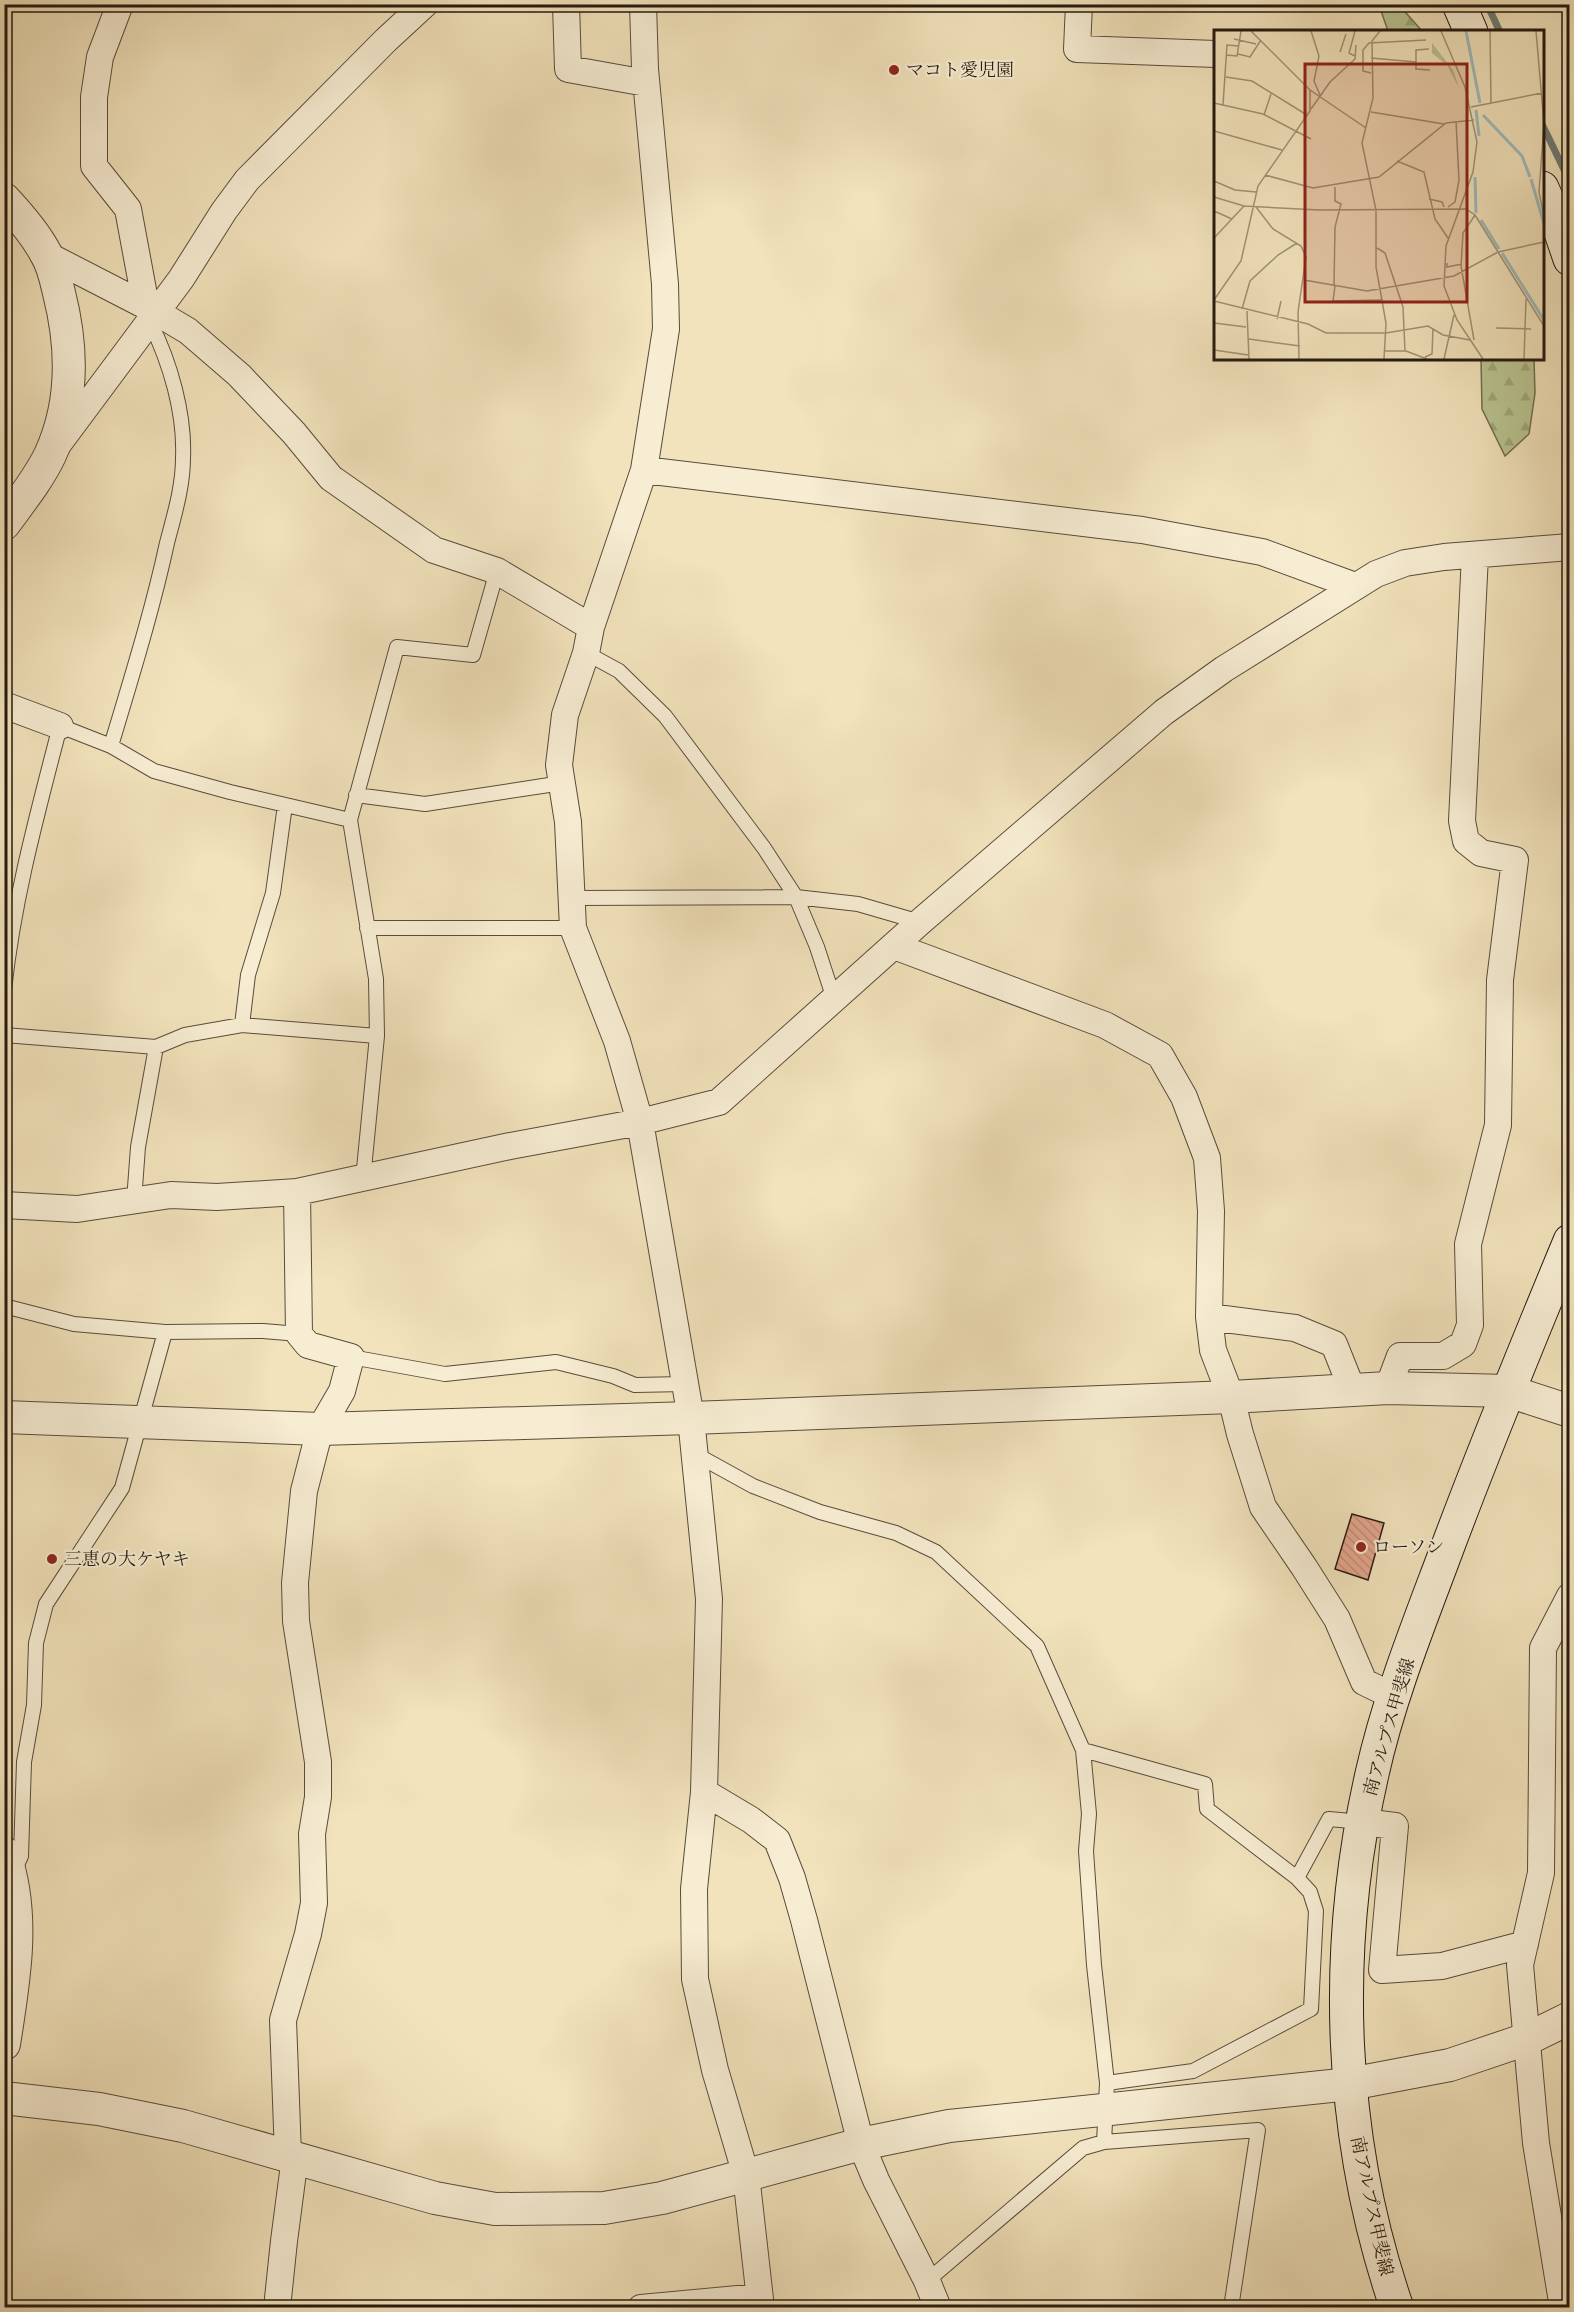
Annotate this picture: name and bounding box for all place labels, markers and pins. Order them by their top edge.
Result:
place label: マコト愛児園 [906,58,1014,82]
marker: マコト愛児園 [887,63,901,77]
place label: ローソン [1373,1535,1444,1559]
marker: ローソン [1354,1540,1368,1554]
place label: 三恵の大ケヤキ [64,1547,190,1571]
marker: 三恵の大ケヤキ [45,1552,59,1566]

